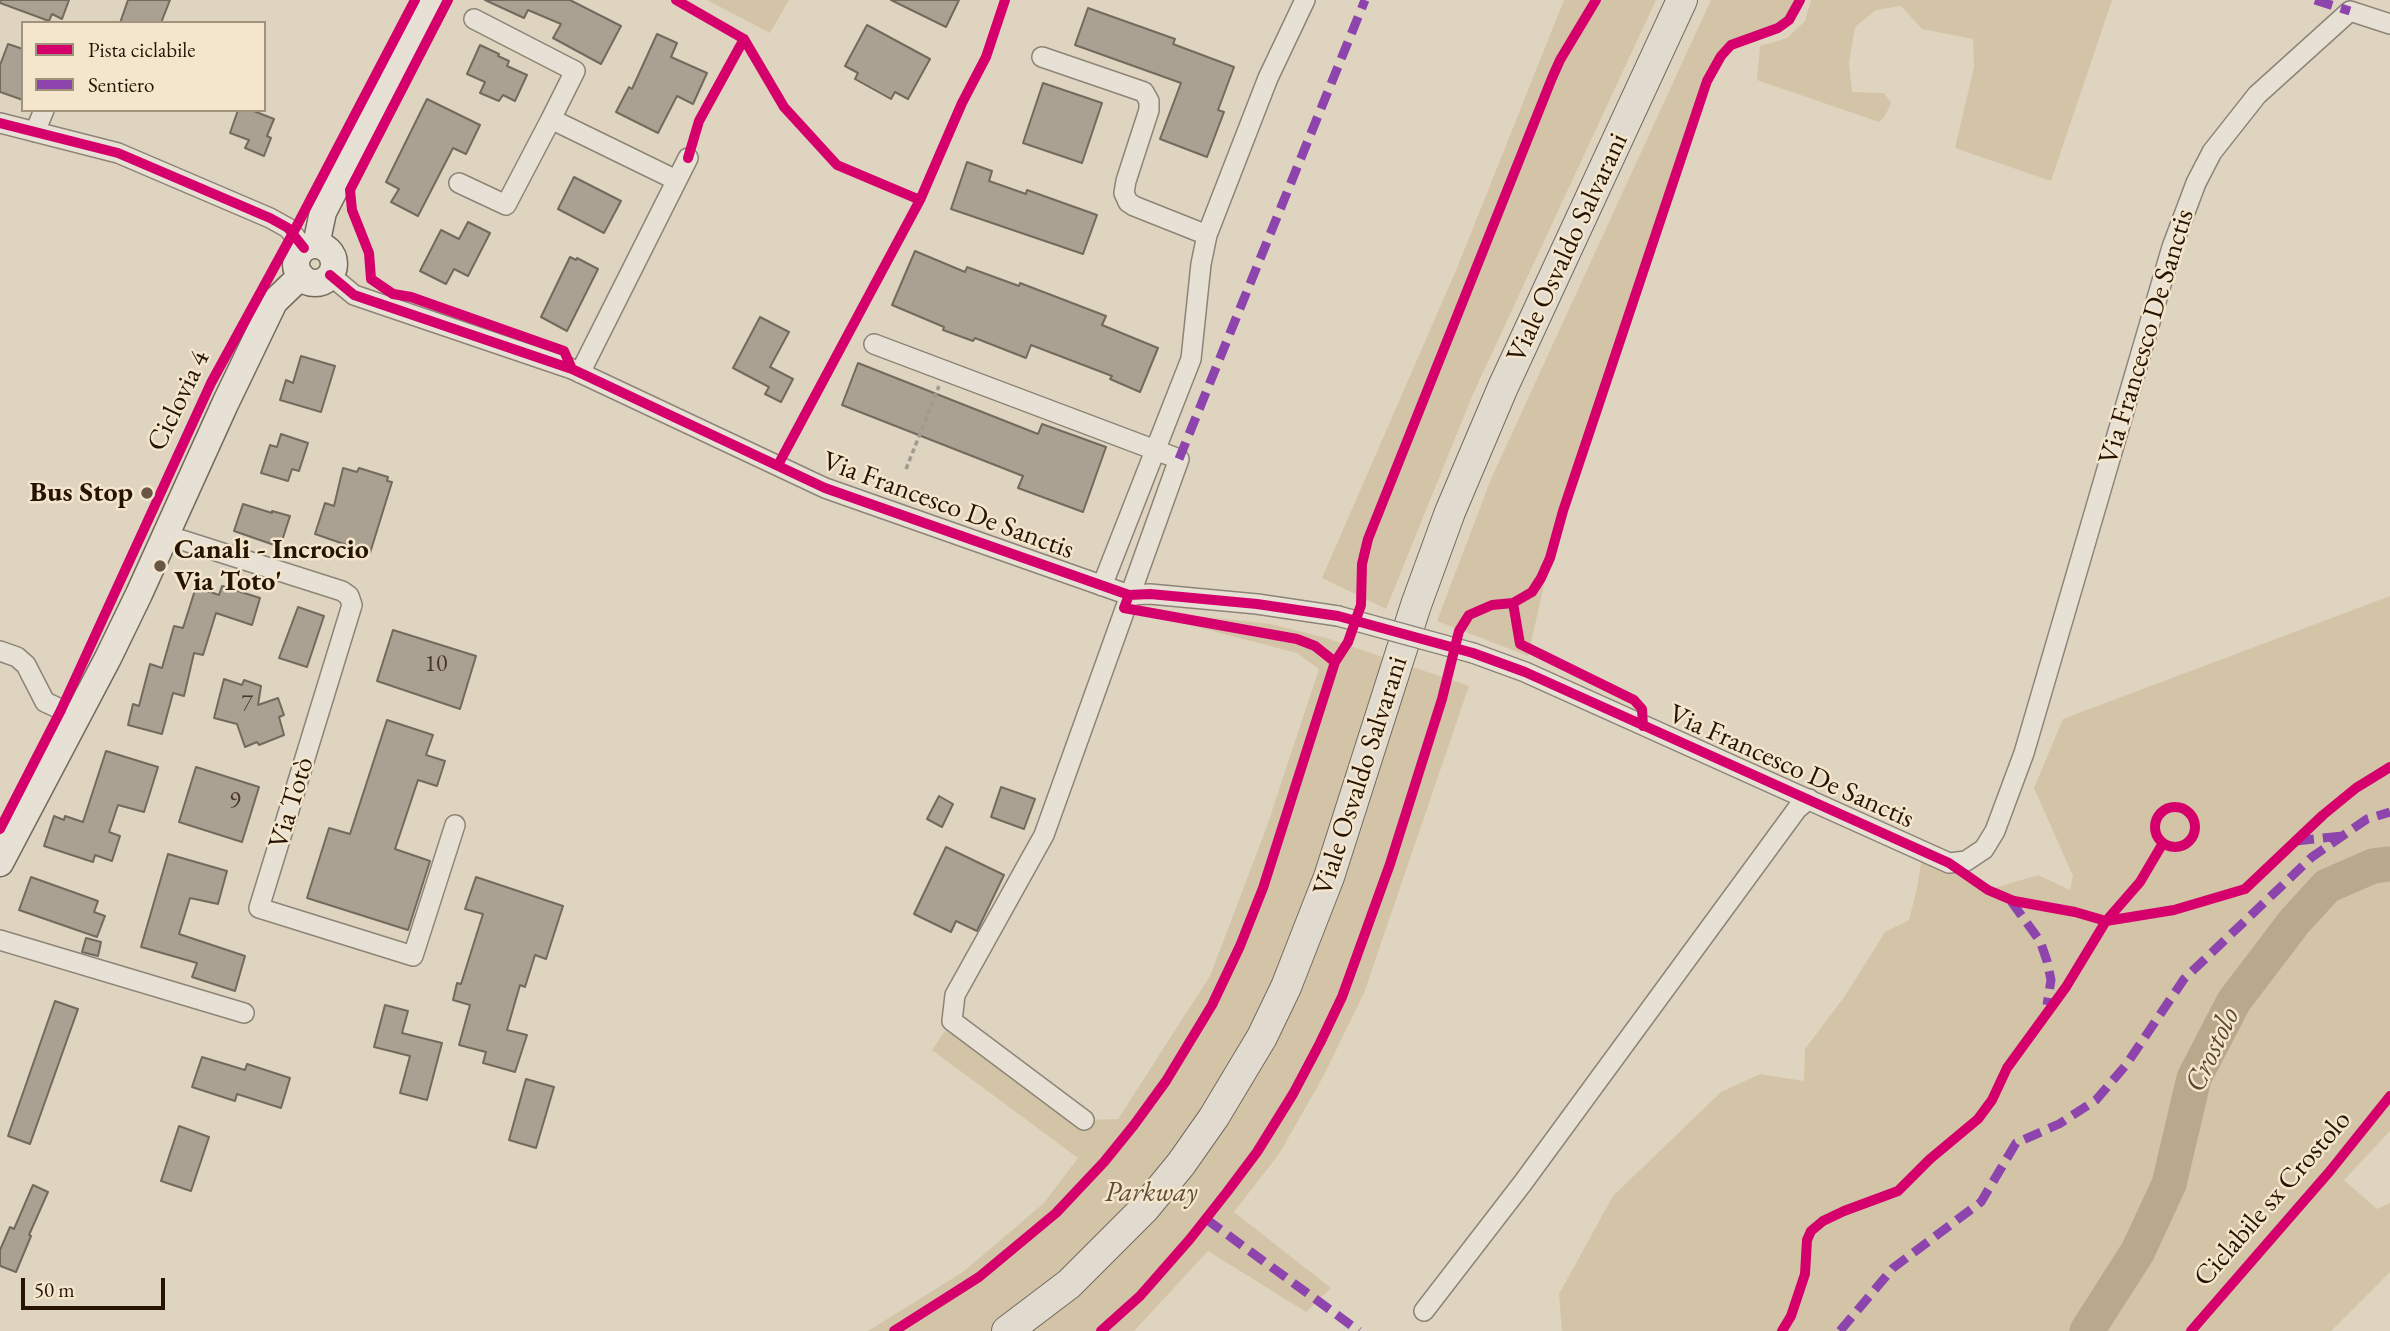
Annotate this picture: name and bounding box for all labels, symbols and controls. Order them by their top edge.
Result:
legend [21,21,266,112]
text: Pista ciclabile [88,36,196,63]
text: Sentiero [88,71,154,98]
street label: Viale Osvaldo Salvarani [1500,128,1636,368]
street label: Via Francesco De Sanctis [2092,205,2202,469]
street label: Ciclovia 4 [140,345,218,457]
street label: Via Francesco De Sanctis [818,445,1078,567]
place label: Bus Stop [29,476,133,510]
marker: Bus Stop [139,485,155,501]
place label: Canali - Incrocio Via Toto' [174,533,369,599]
marker: Canali - Incrocio Via Toto' [152,558,168,574]
house number: 10 [424,650,448,678]
street label: Viale Osvaldo Salvarani [1306,652,1416,900]
house number: 7 [241,690,253,718]
street label: Via Francesco De Sanctis [1663,698,1919,836]
street label: Via Totò [262,753,322,853]
house number: 9 [229,787,241,815]
water label: Crostolo [2178,1002,2248,1098]
street label: Ciclabile sx Crostolo [2187,1104,2359,1294]
park label: Parkway [1104,1176,1198,1210]
scale bar [24,1264,168,1308]
text: 50 m [34,1276,75,1303]

